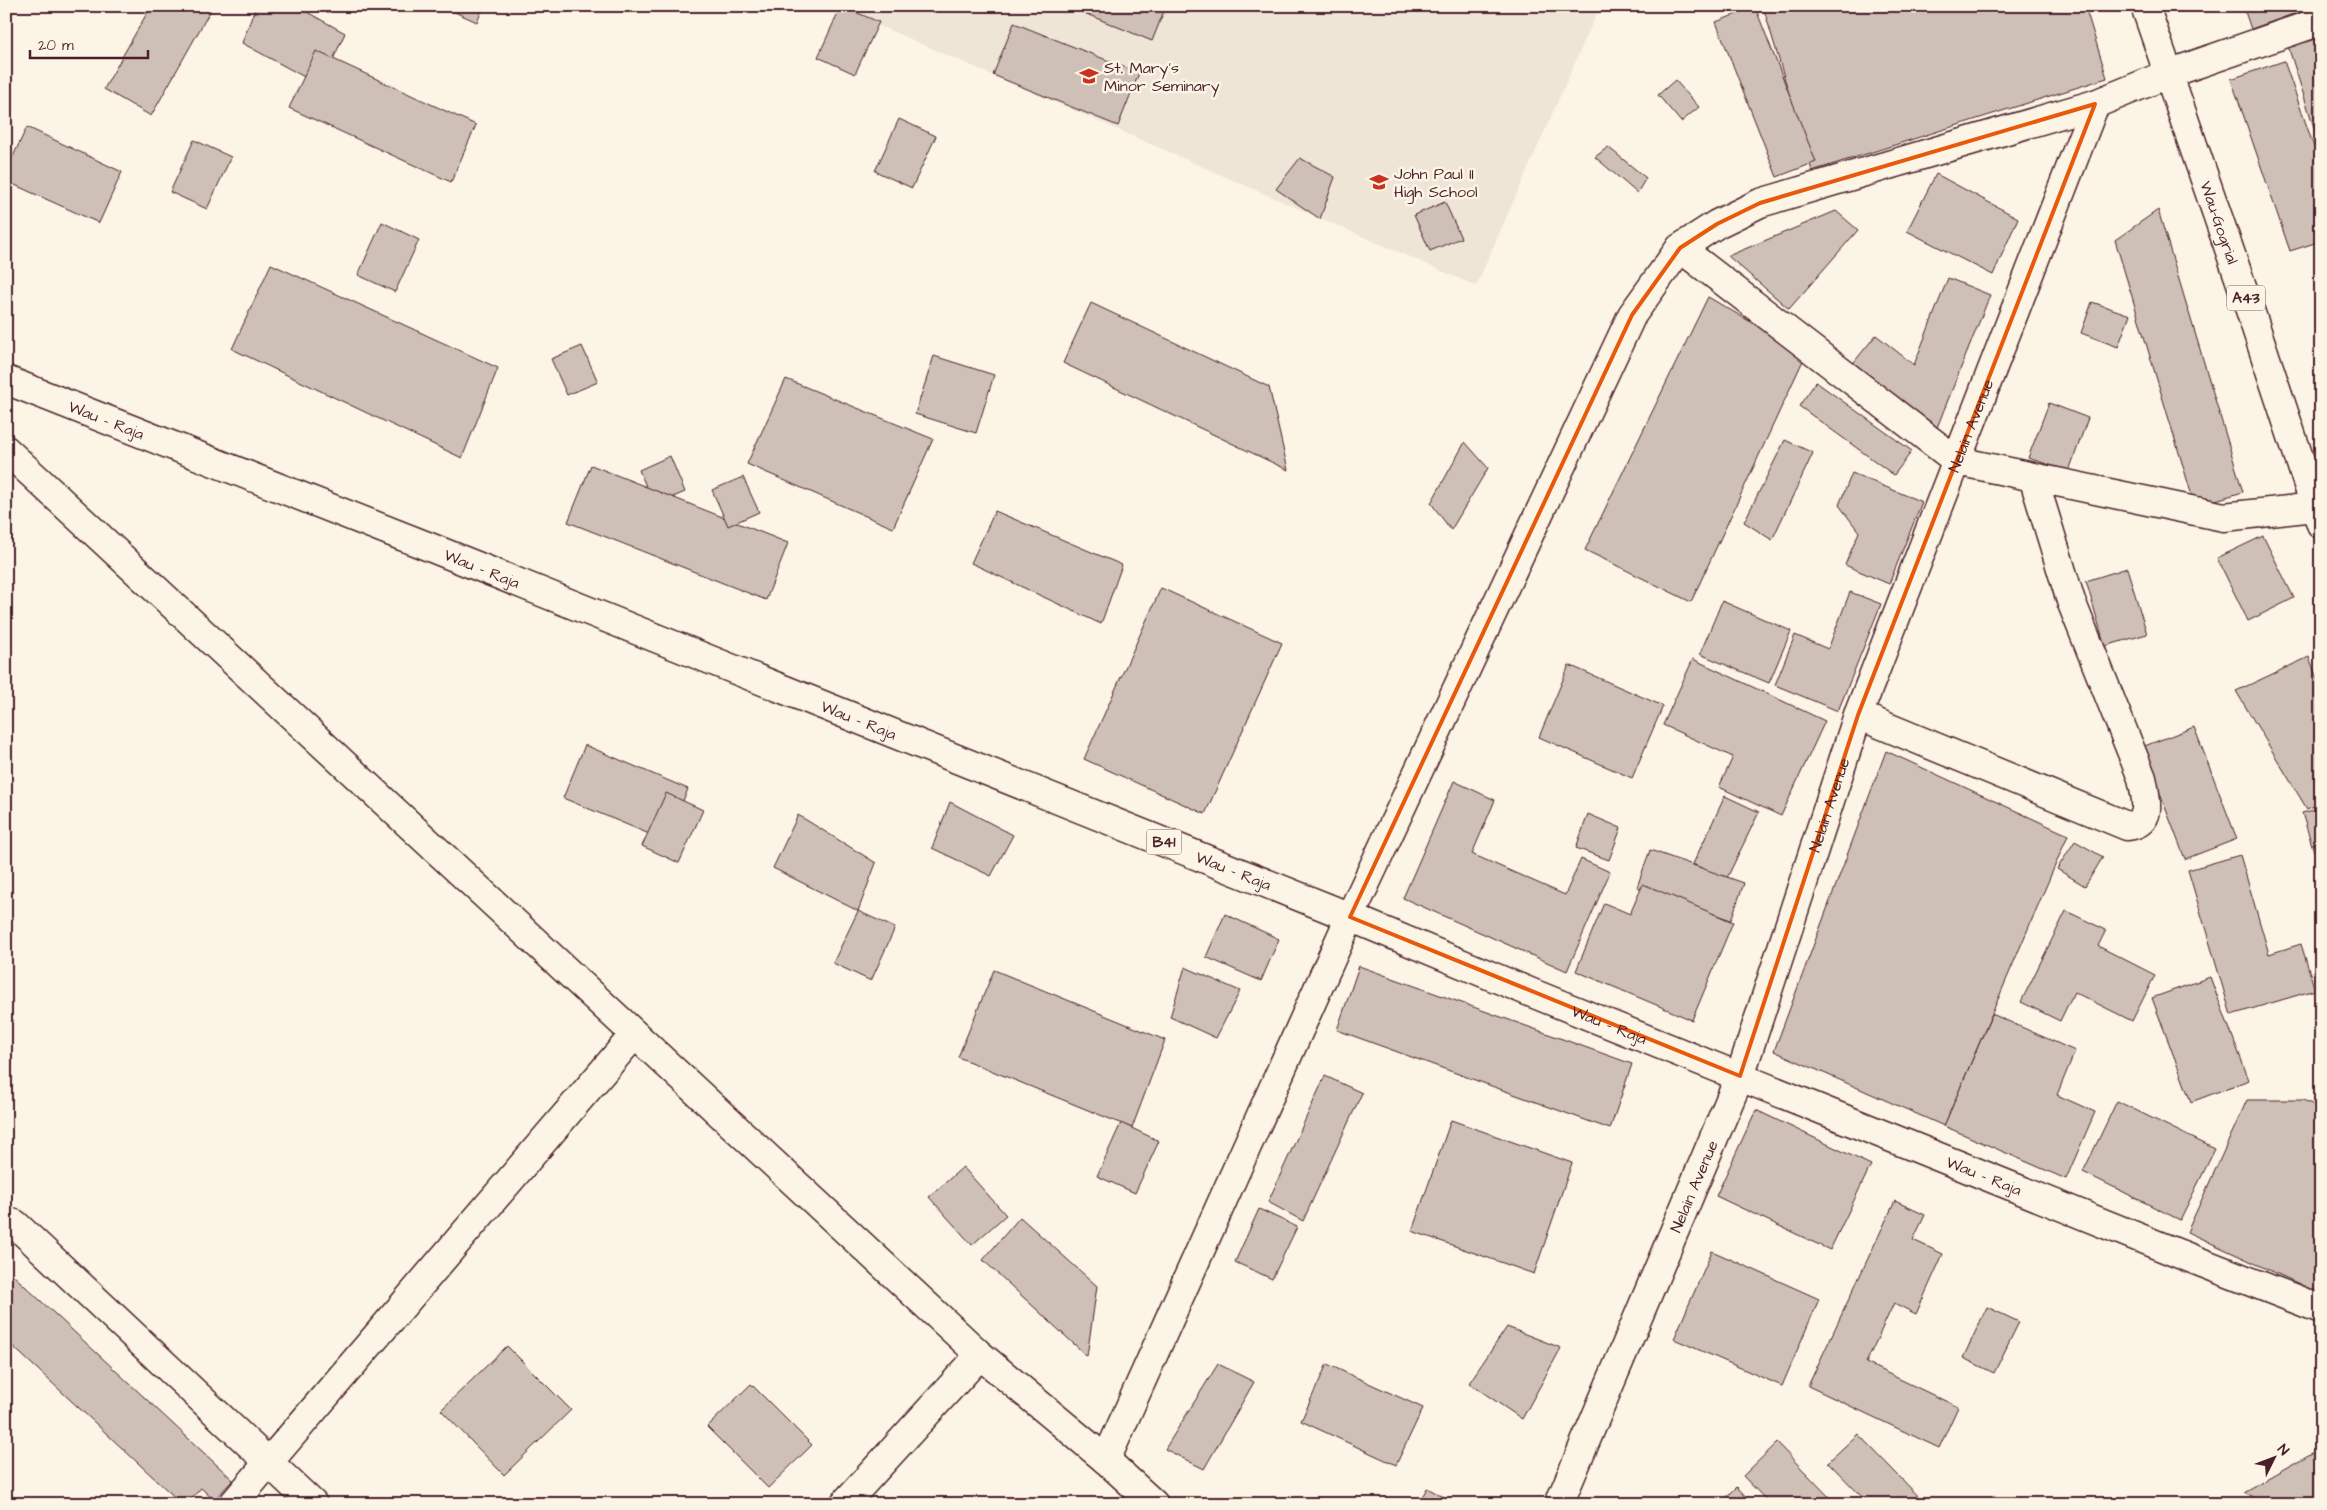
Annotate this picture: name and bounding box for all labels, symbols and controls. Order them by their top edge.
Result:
scale bar [30,28,148,60]
text: 20 m [38,35,74,56]
place label: St. Mary's Minor Seminary [1104,57,1220,98]
school or university icon: St. Mary's Minor Seminary [1078,65,1100,87]
place label: John Paul II High School [1394,163,1478,204]
school or university icon: John Paul II High School [1368,171,1390,193]
street label: Wau-Gogrial [2194,178,2243,267]
road number: A43 [2227,286,2265,310]
street label: Nelain Avenue [1943,376,1999,476]
street label: Wau - Raja [65,396,147,445]
street label: Wau - Raja [441,544,523,594]
street label: Wau - Raja [817,695,900,746]
street label: Nelain Avenue [1804,755,1855,855]
road number: B41 [1146,830,1182,854]
street label: Wau - Raja [1192,846,1274,896]
street label: Wau - Raja [1568,1000,1650,1050]
street label: Nelain Avenue [1665,1137,1724,1236]
street label: Wau - Raja [1943,1151,2025,1201]
north arrow [2250,1432,2300,1482]
text: N [2273,1440,2293,1460]

